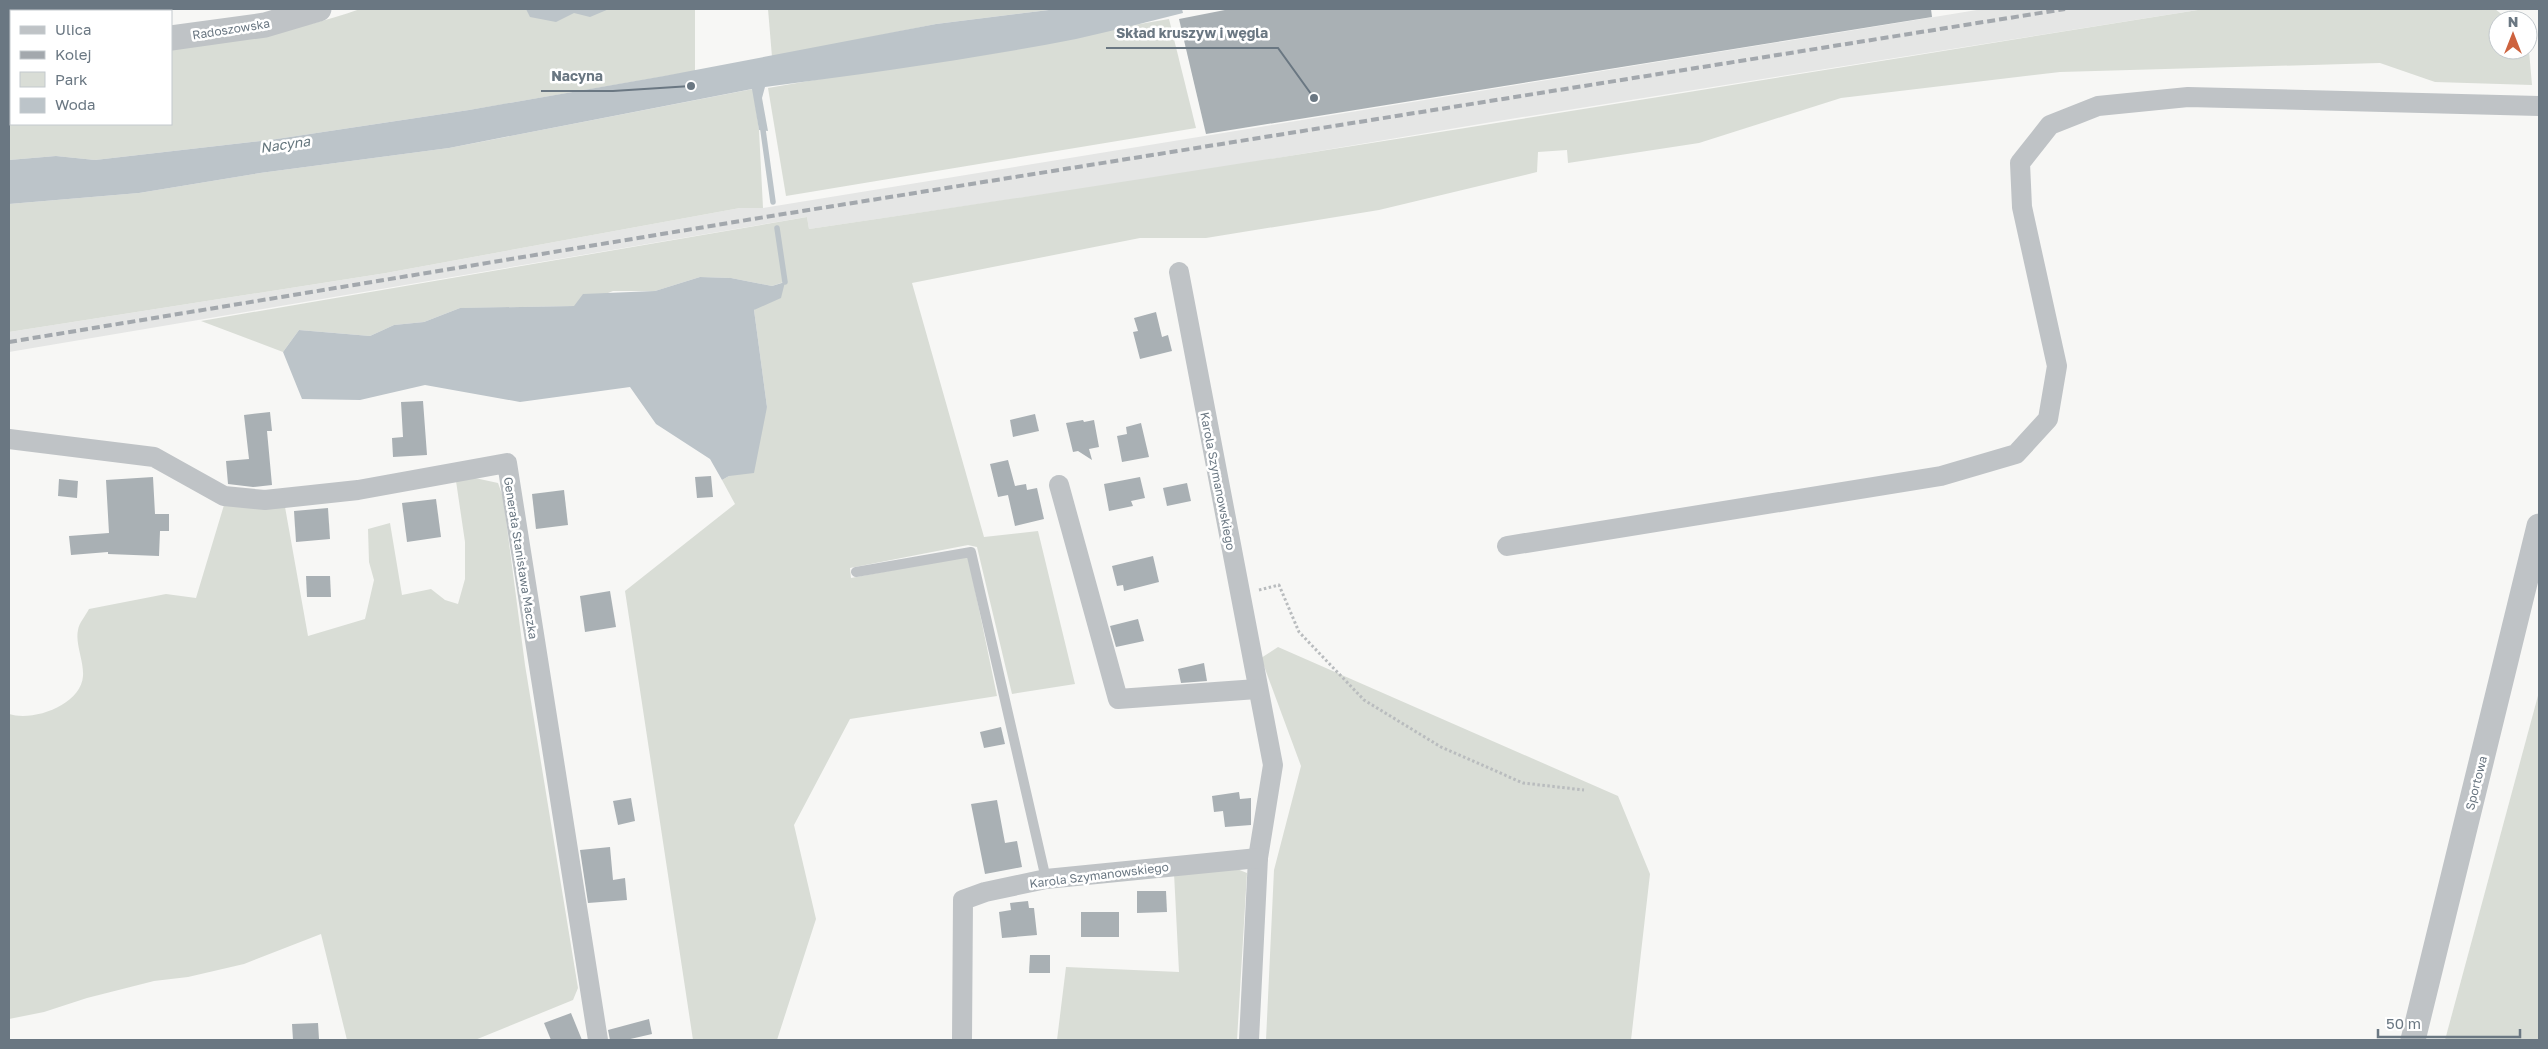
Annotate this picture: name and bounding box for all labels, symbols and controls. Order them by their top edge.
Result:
legend [10,10,172,125]
north arrow [2488,10,2538,60]
text: N [2508,13,2518,30]
street label: Radoszowska [191,15,271,43]
callout: Skład kruszyw i węgla [1106,19,1278,48]
text: Ulica [55,20,91,38]
text: Skład kruszyw i węgla [1116,24,1268,41]
text: Kolej [55,45,91,63]
callout: Nacyna [541,62,613,91]
text: Nacyna [551,67,603,84]
text: Park [55,70,88,88]
text: Woda [55,95,96,113]
water label: Nacyna [259,132,312,156]
street label: Karola Szymanowskiego [1197,411,1239,551]
street label: Generała Stanisława Maczka [501,476,541,640]
street label: Sportowa [2462,754,2490,812]
street label: Karola Szymanowskiego [1028,859,1170,891]
scale bar [2378,1006,2520,1038]
text: 50 m [2386,1014,2421,1032]

